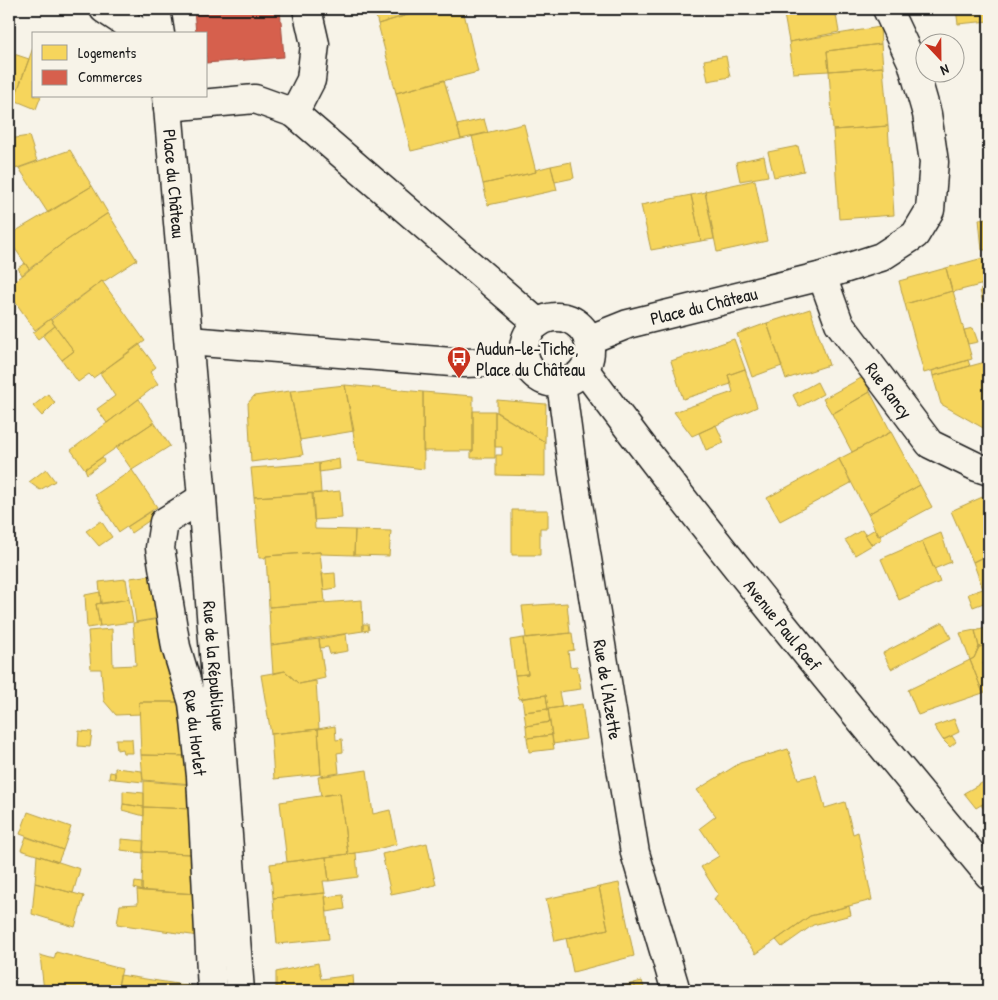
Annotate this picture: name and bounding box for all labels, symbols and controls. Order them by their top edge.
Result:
legend [32,32,208,98]
north arrow [916,32,966,82]
text: Logements [78,42,136,63]
text: N [938,60,952,81]
text: Commerces [78,66,142,87]
street label: Place du Château [157,128,192,239]
street label: Place du Château [648,280,760,331]
place label: Audun-le-Tiche, Place du Château [476,336,585,382]
bus stop icon: Audun-le-Tiche, Place du Château [446,345,472,379]
street label: Rue Rancy [860,357,919,424]
street label: Avenue Paul Roef [738,574,828,676]
street label: Rue de la République [197,600,232,732]
street label: Rue de l'Alzette [588,638,629,741]
street label: Rue du Horlet [177,687,213,778]

